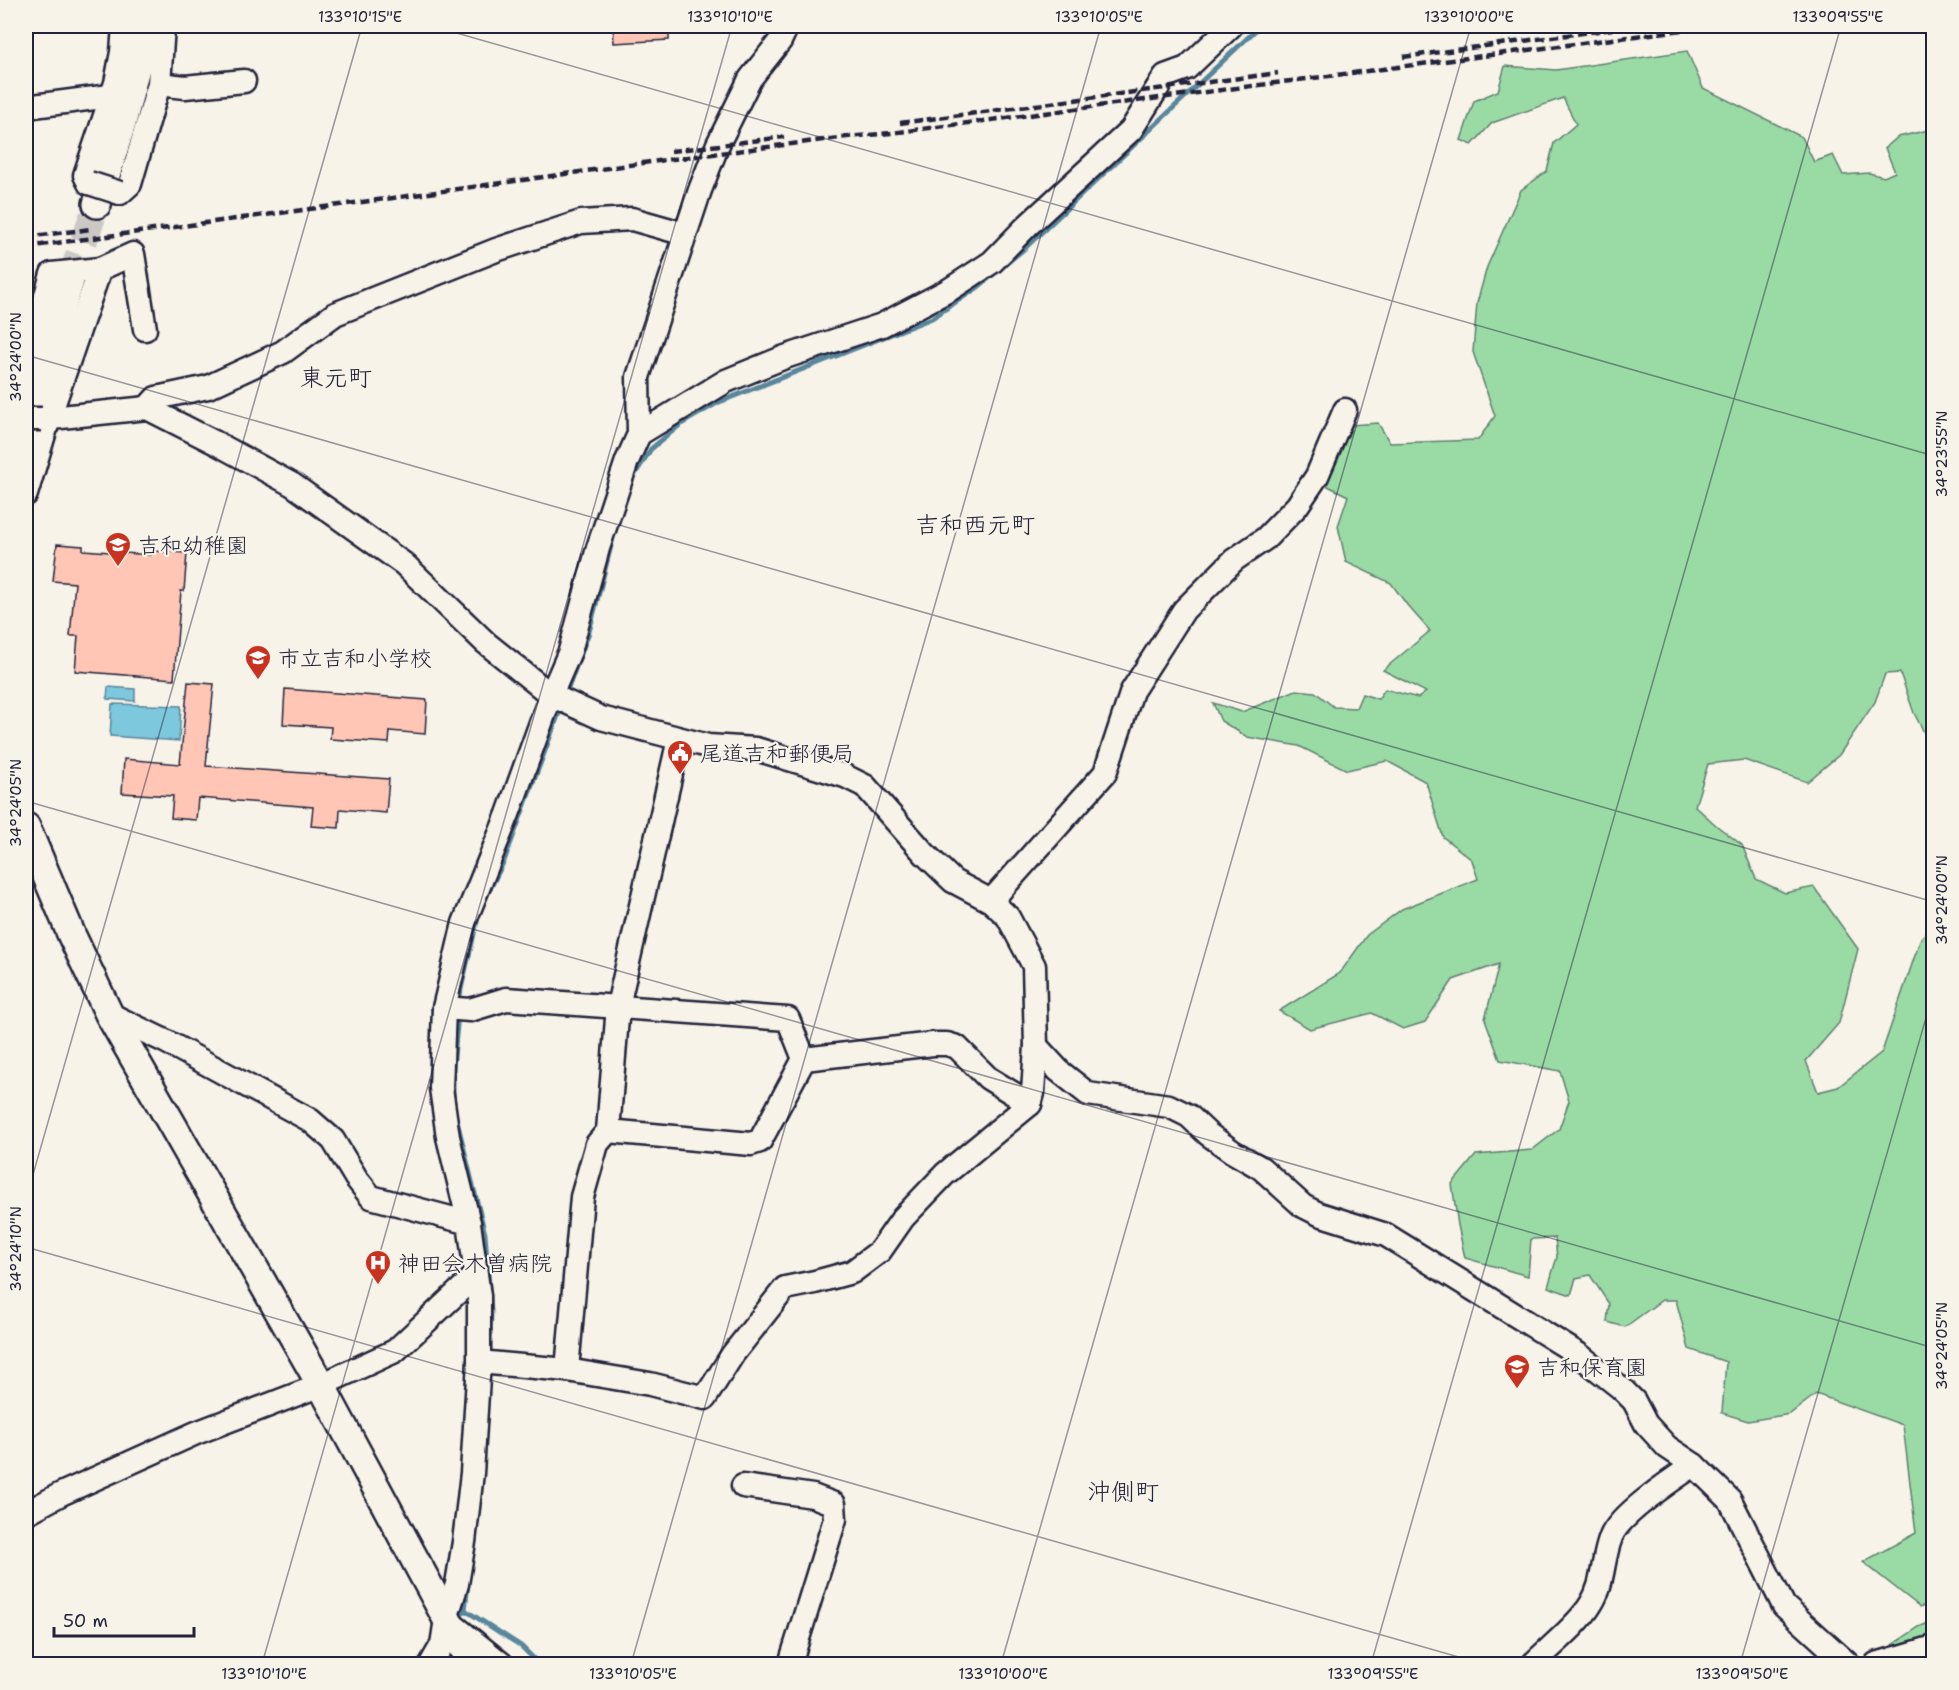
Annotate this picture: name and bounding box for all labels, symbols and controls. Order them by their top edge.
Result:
text: 133°10'15"E [318,7,402,27]
text: 133°10'10"E [687,7,773,27]
text: 133°10'05"E [1055,7,1143,27]
text: 133°10'00"E [1424,7,1514,27]
text: 133°09'55"E [1793,7,1883,27]
text: 34°24'00"N [6,312,26,402]
district label: 東元町 [300,362,372,394]
text: 34°23'55"N [1932,410,1952,498]
district label: 吉和西元町 [915,509,1035,541]
school or university icon: 吉和幼稚園 [103,530,133,568]
place label: 吉和幼稚園 [138,531,248,560]
school or university icon: 市立吉和小学校 [243,643,273,681]
place label: 市立吉和小学校 [278,644,432,673]
public building icon: 尾道吉和郵便局 [665,738,695,776]
place label: 尾道吉和郵便局 [700,739,854,768]
text: 34°24'05"N [6,759,26,847]
text: 34°24'00"N [1932,855,1952,945]
text: 34°24'10"N [6,1206,26,1292]
hospital icon: 神田会木曽病院 [363,1248,393,1286]
place label: 神田会木曽病院 [398,1249,552,1278]
text: 34°24'05"N [1932,1302,1952,1390]
school or university icon: 吉和保育園 [1502,1352,1532,1390]
place label: 吉和保育園 [1537,1353,1647,1382]
district label: 沖側町 [1087,1476,1159,1508]
scale bar [54,1600,194,1638]
text: 50 m [63,1609,108,1633]
text: 133°10'10"E [221,1664,307,1684]
text: 133°10'05"E [589,1664,677,1684]
text: 133°10'00"E [958,1664,1048,1684]
text: 133°09'55"E [1328,1664,1418,1684]
text: 133°09'50"E [1696,1664,1788,1684]

